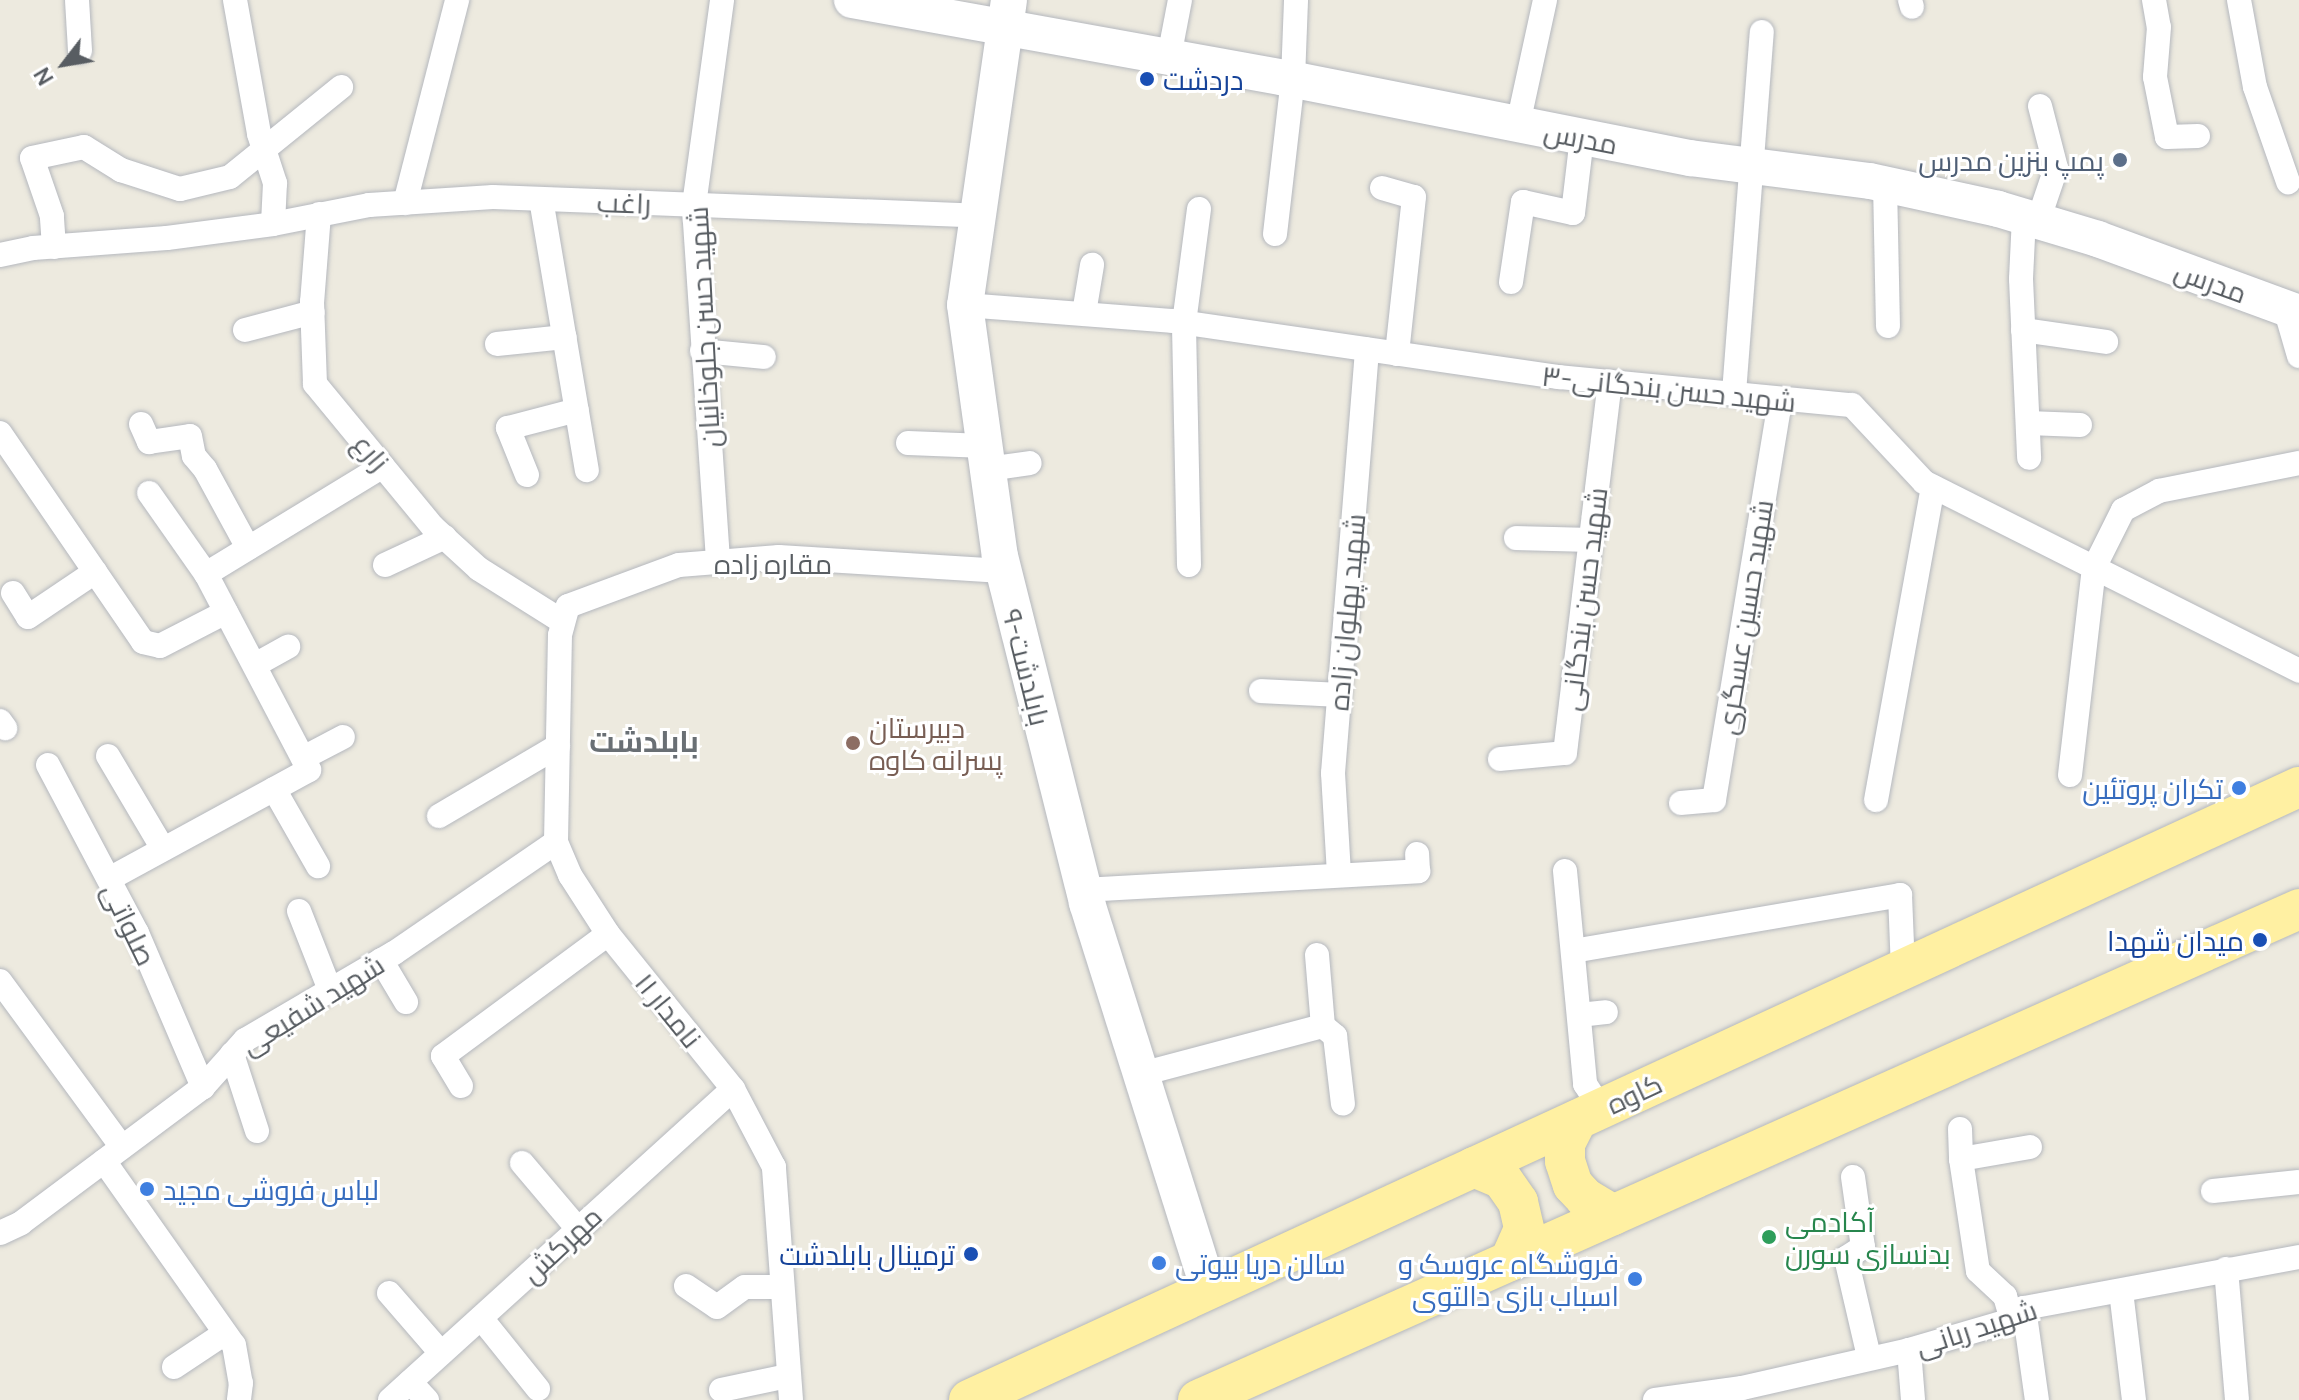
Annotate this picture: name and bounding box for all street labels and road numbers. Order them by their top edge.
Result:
street label: مدرس [1541,113,1621,161]
street label: راغب [596,184,652,220]
street label: شهید حسن جلوخانیان [680,206,726,448]
street label: مدرس [2170,253,2252,309]
street label: ۳-شهید حسن بندگانی [1540,358,1798,418]
street label: زارع [347,427,397,477]
street label: شهید حسن بندگانی [1553,485,1613,713]
street label: شهید حسین عسگری [1709,497,1779,737]
street label: شهید پهلوان زاده [1321,512,1371,712]
street label: مقاره زاده [714,546,832,580]
street label: ۹-بابلدشت [996,605,1058,729]
street label: صلواتی [96,877,164,971]
street label: شهید شفیعی [234,947,390,1061]
street label: ۱۱ نامدار [629,966,709,1054]
street label: کاوه [1601,1066,1667,1120]
street label: مهرکش [514,1199,608,1289]
street label: شهید ربانی [1911,1292,2041,1362]

